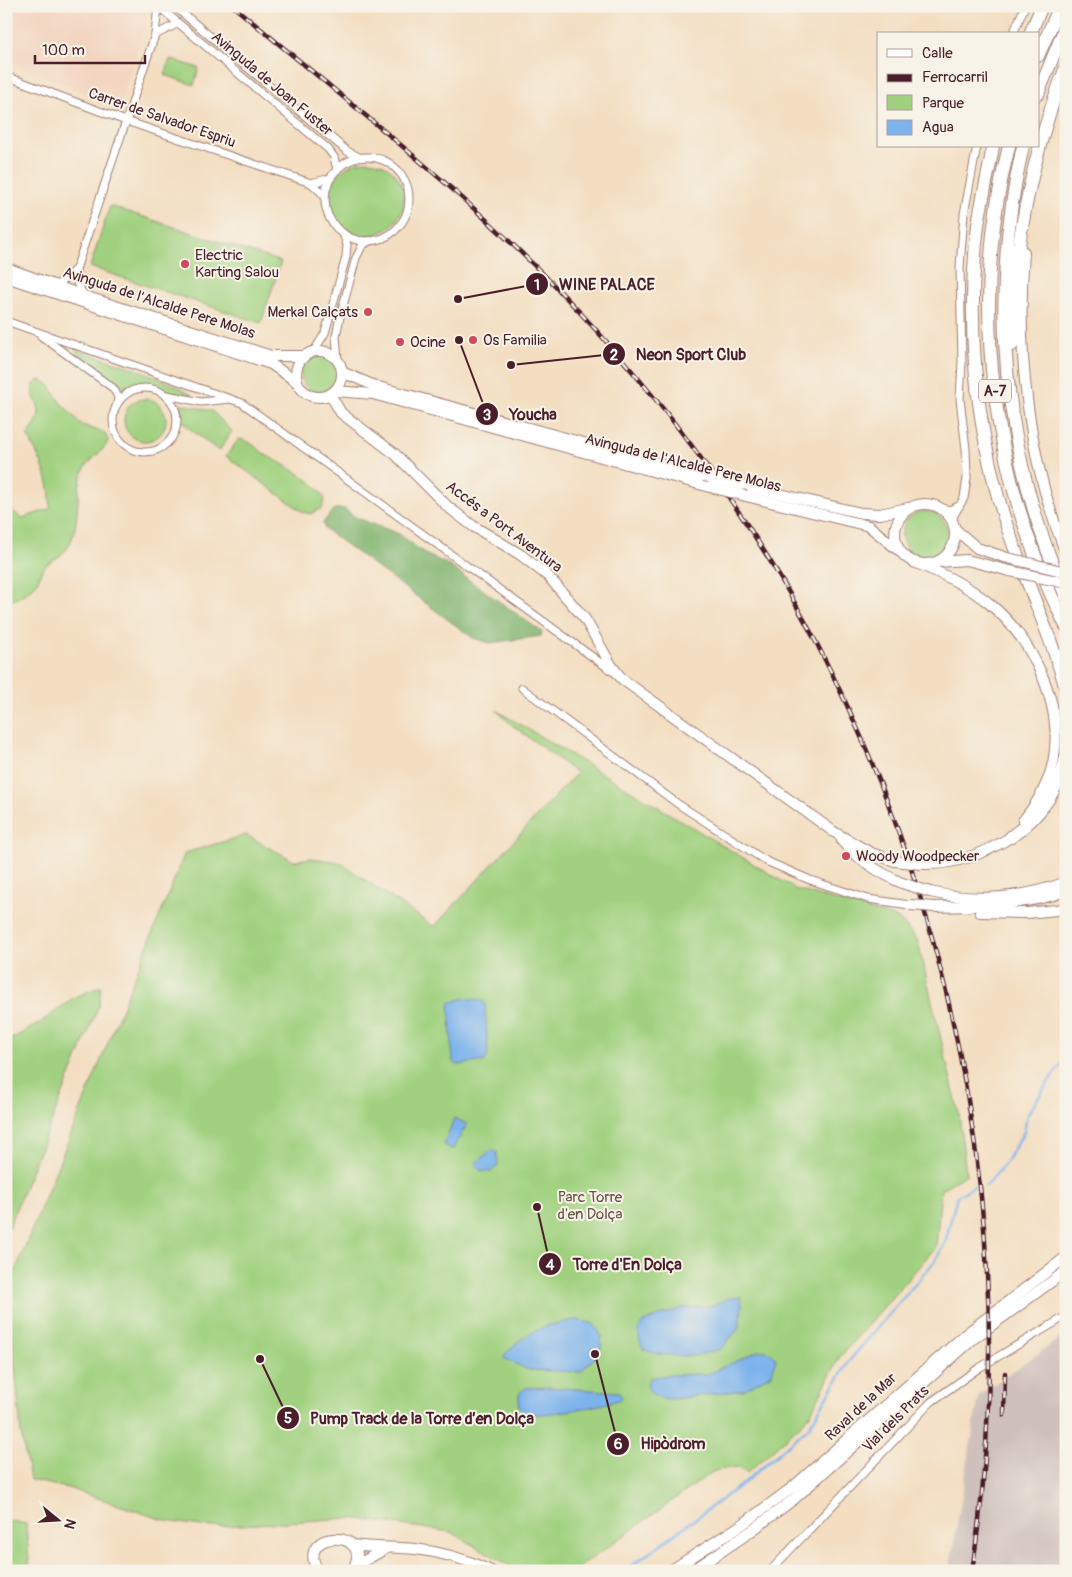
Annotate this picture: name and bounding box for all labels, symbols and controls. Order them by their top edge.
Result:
street label: Avinguda de Joan Fuster [207,28,337,141]
scale bar [35,32,145,64]
legend [877,32,1040,148]
text: 100 m [42,41,85,60]
text: Calle [922,44,953,63]
text: Ferrocarril [922,68,988,87]
street label: Carrer de Salvador Espriu [86,84,238,152]
text: Parque [922,94,965,113]
text: Agua [922,118,954,137]
place label: Electric Karting Salou [195,246,279,282]
marker: Electric Karting Salou [179,258,191,270]
street label: Avinguda de l'Alcalde Pere Molas [60,263,258,343]
callout: WINE PALACE [524,269,665,300]
text: WINE PALACE [559,275,656,295]
text: 1 [534,276,540,295]
place label: Merkal Calçats [268,303,358,322]
marker: Merkal Calçats [362,306,374,318]
place label: Os Familia [483,331,547,350]
place label: Ocine [410,333,446,352]
marker: Os Familia [467,334,479,346]
marker: Ocine [394,336,406,348]
callout: Neon Sport Club [601,339,757,370]
text: Neon Sport Club [636,345,746,365]
text: 2 [610,346,618,365]
road number: A-7 [979,380,1011,402]
callout: Youcha [474,399,567,430]
text: Youcha [508,405,557,425]
text: 3 [483,406,491,425]
street label: Avinguda de l'Alcalde Pere Molas [583,429,783,497]
street label: Accés a Port Aventura [442,477,566,577]
place label: Woody Woodpecker [856,847,980,866]
marker: Woody Woodpecker [840,850,852,862]
park label: Parc Torre d'en Dolça [558,1188,623,1224]
callout: Torre d'En Dolça [538,1249,692,1280]
text: Torre d'En Dolça [571,1255,682,1275]
text: 4 [546,1256,555,1275]
street label: Raval de la Mar [821,1368,901,1445]
street label: Vial dels Prats [859,1381,934,1456]
callout: Pump Track de la Torre d’en Dolça [275,1403,544,1434]
text: 5 [284,1409,292,1428]
text: Pump Track de la Torre d’en Dolça [310,1409,535,1429]
callout: Hipòdrom [605,1428,715,1459]
text: Hipòdrom [641,1434,705,1454]
text: 6 [614,1435,623,1454]
north arrow [32,1494,82,1544]
text: N [60,1517,79,1531]

